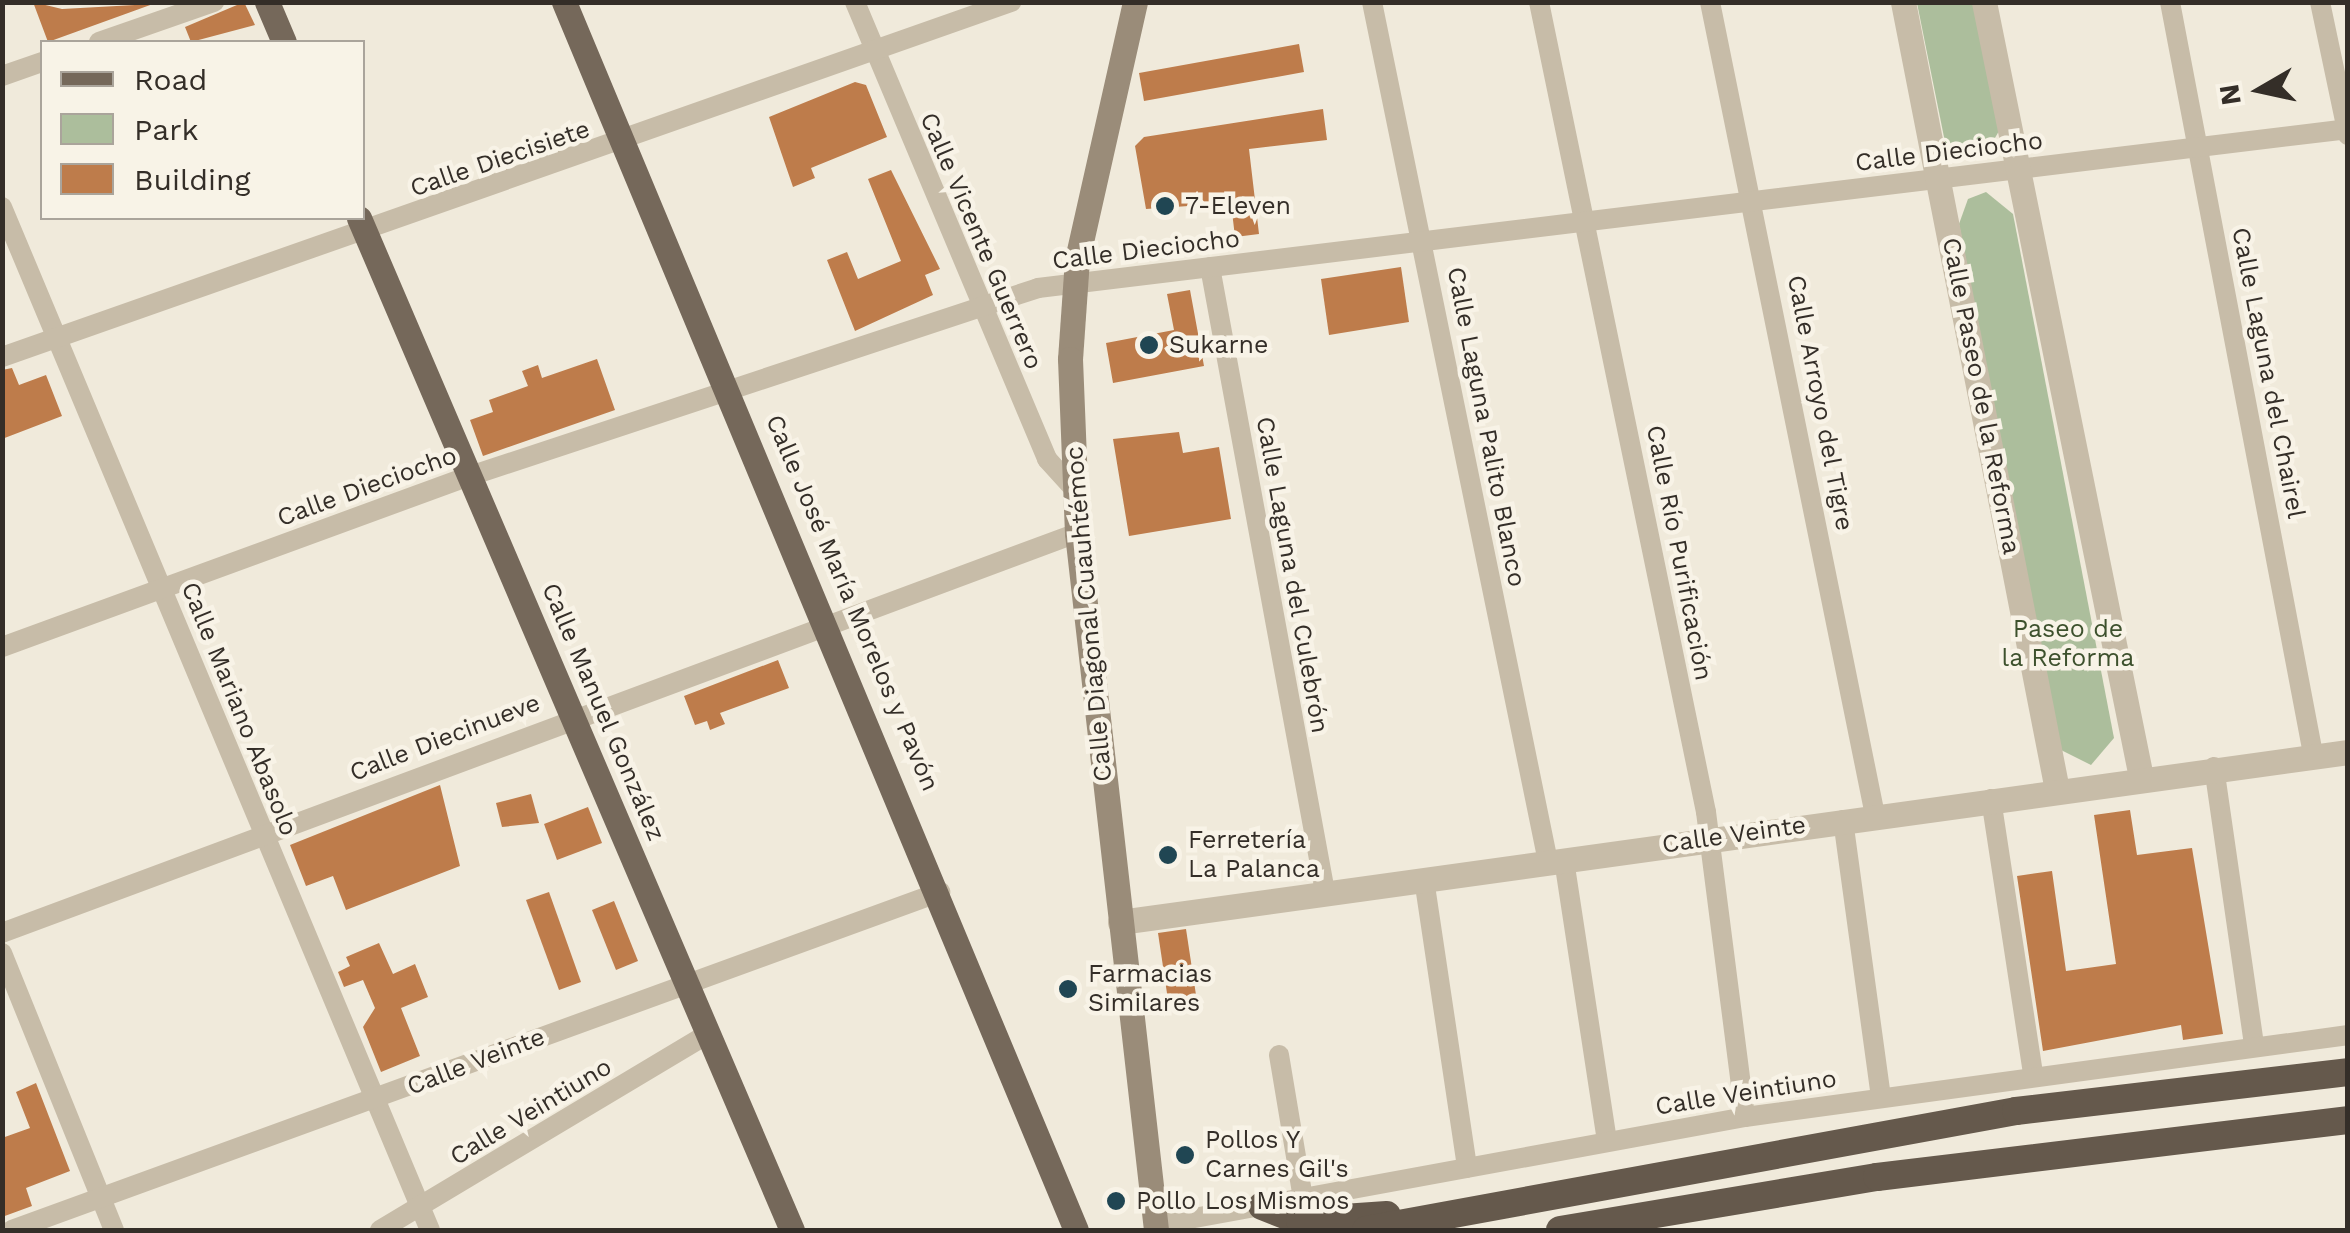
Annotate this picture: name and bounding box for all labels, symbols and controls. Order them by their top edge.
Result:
legend [40,40,365,220]
north arrow [2210,40,2310,140]
text: Road [134,62,207,97]
text: N [2212,82,2248,108]
street label: Calle Vicente Guerrero [913,108,1049,374]
text: Park [134,112,199,147]
street label: Calle Diecisiete [406,114,594,204]
street label: Calle Dieciocho [1854,126,2044,178]
text: Building [134,162,251,197]
place label: 7-Eleven [1185,191,1291,221]
marker: 7-Eleven [1154,195,1176,217]
street label: Calle Dieciocho [1051,224,1241,276]
street label: Calle Laguna del Chairel [2225,224,2311,522]
street label: Calle Paseo de la Reforma [1936,235,2026,557]
street label: Calle Laguna Palito Blanco [1440,264,1532,590]
street label: Calle Arroyo del Tigre [1780,271,1860,535]
place label: Sukarne [1169,330,1268,360]
marker: Sukarne [1138,334,1160,356]
street label: Calle José María Morelos y Pavón [758,409,946,797]
street label: Calle Laguna del Culebrón [1249,414,1335,736]
street label: Calle Río Purificación [1640,423,1718,683]
street label: Calle Dieciocho [273,441,461,533]
street label: Calle Diagonal Cuauhtémoc [1059,445,1119,783]
street label: Calle Mariano Abasolo [174,577,304,841]
street label: Calle Manuel González [535,578,671,846]
park label: Paseo de la Reforma [2001,615,2135,674]
street label: Calle Diecinueve [346,688,544,788]
street label: Calle Veinte [1660,810,1808,860]
place label: Ferretería La Palanca [1188,826,1320,885]
marker: Ferretería La Palanca [1157,844,1179,866]
place label: Farmacias Similares [1088,960,1212,1019]
marker: Farmacias Similares [1057,978,1079,1000]
street label: Calle Veinte [403,1022,549,1102]
street label: Calle Veintiuno [444,1052,618,1172]
street label: Calle Veintiuno [1653,1064,1839,1122]
place label: Pollos Y Carnes Gil's [1205,1126,1349,1185]
marker: Pollos Y Carnes Gil's [1174,1144,1196,1166]
place label: Pollo Los Mismos [1136,1186,1349,1216]
marker: Pollo Los Mismos [1105,1190,1127,1212]

